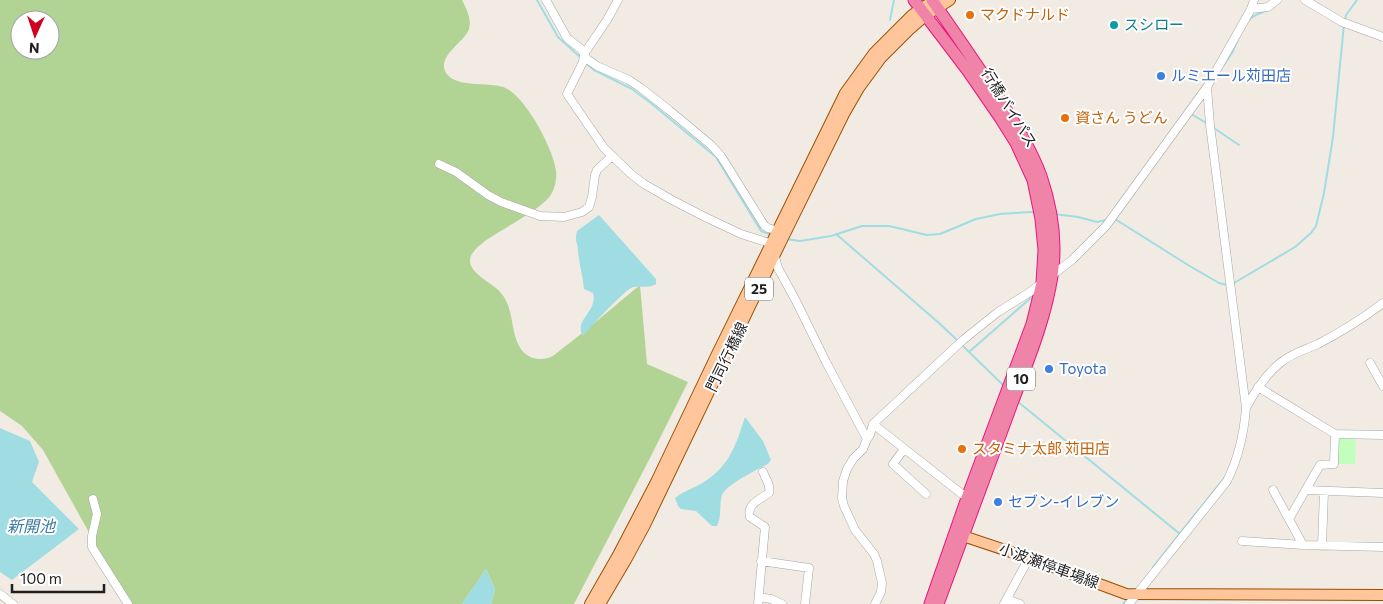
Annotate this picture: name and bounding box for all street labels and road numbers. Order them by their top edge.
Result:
street label: 行橋バイパス [978,65,1041,150]
road number: 25 [745,278,773,300]
street label: 門司行橋線 [702,319,751,394]
road number: 10 [1007,368,1035,390]
street label: 小波瀬停車場線 [997,539,1102,591]

